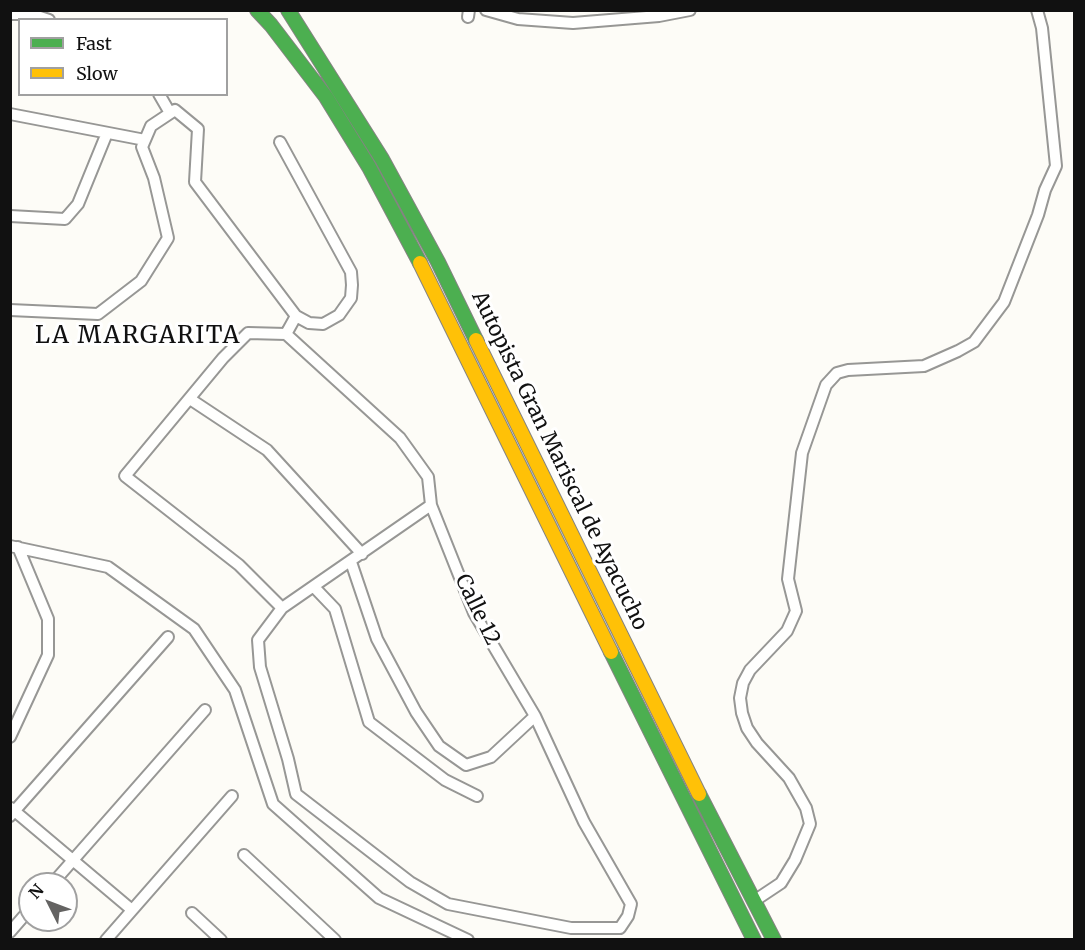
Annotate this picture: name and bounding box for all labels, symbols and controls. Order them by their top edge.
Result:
legend [18,18,228,96]
text: Fast [76,32,112,55]
text: Slow [76,62,118,85]
street label: Autopista Gran Mariscal de Ayacucho [466,287,652,635]
district label: LA MARGARITA [35,322,241,350]
street label: Calle 12 [449,570,505,650]
north arrow [18,872,78,932]
text: N [24,880,48,903]

